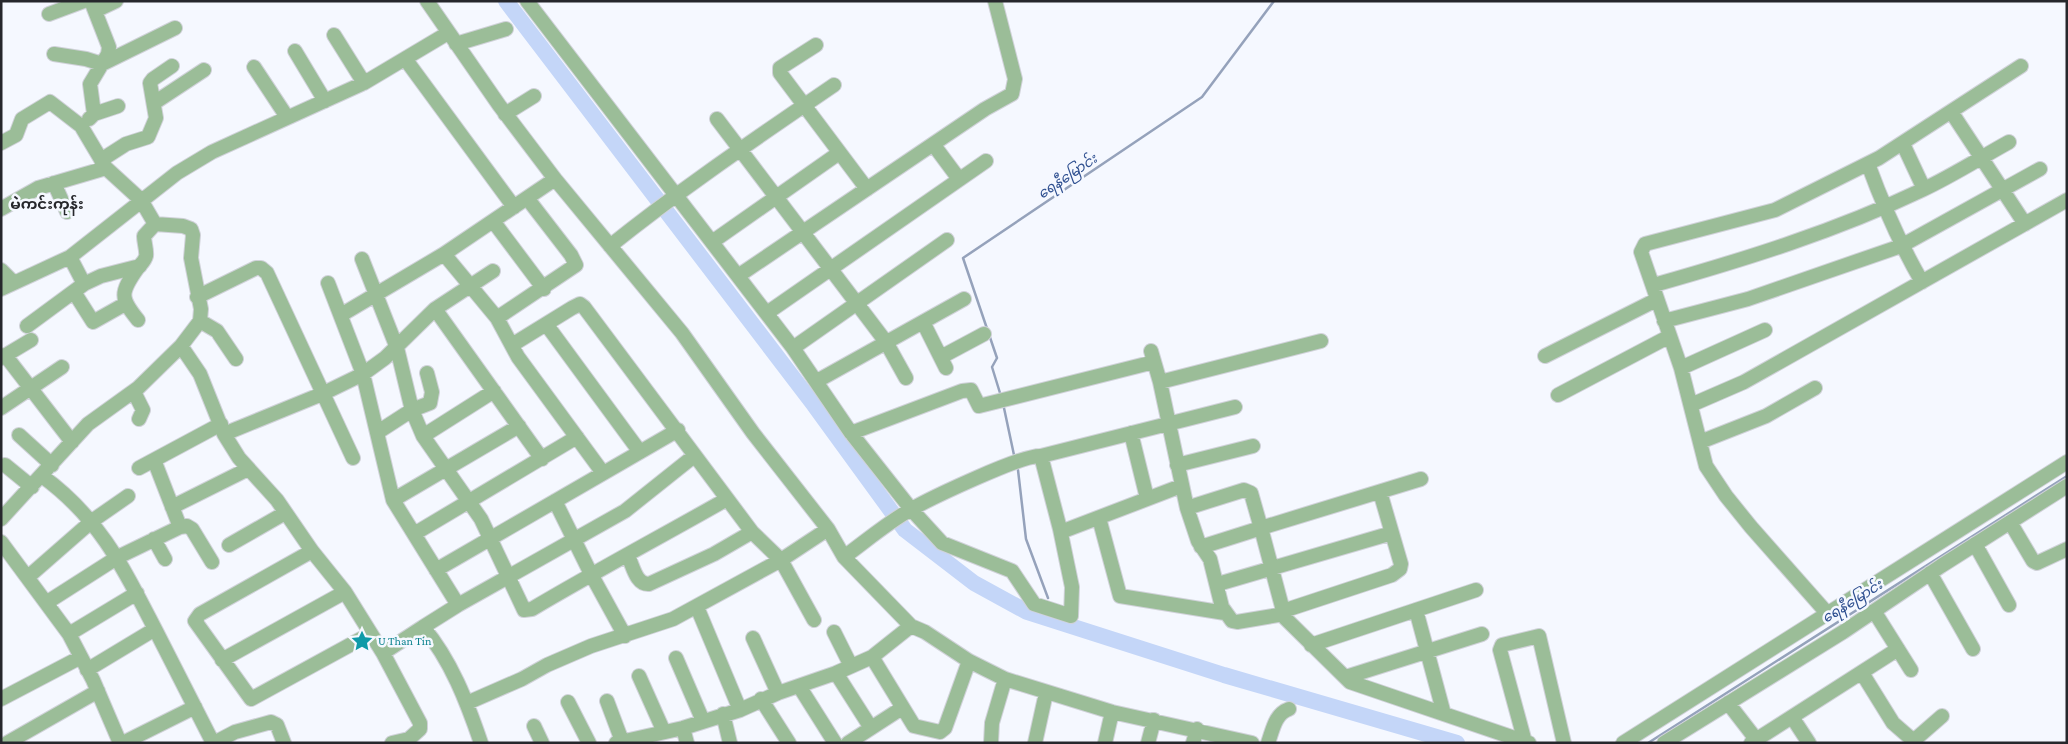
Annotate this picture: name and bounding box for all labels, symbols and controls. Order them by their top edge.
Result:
water label: ရေနီမြောင်း [1033,148,1103,205]
district label: မဲကင်းကုန်း [10,194,84,216]
water label: ရေနီမြောင်း [1818,574,1888,629]
place icon: U Than Tin [349,628,375,654]
place label: U Than Tin [378,634,432,648]

